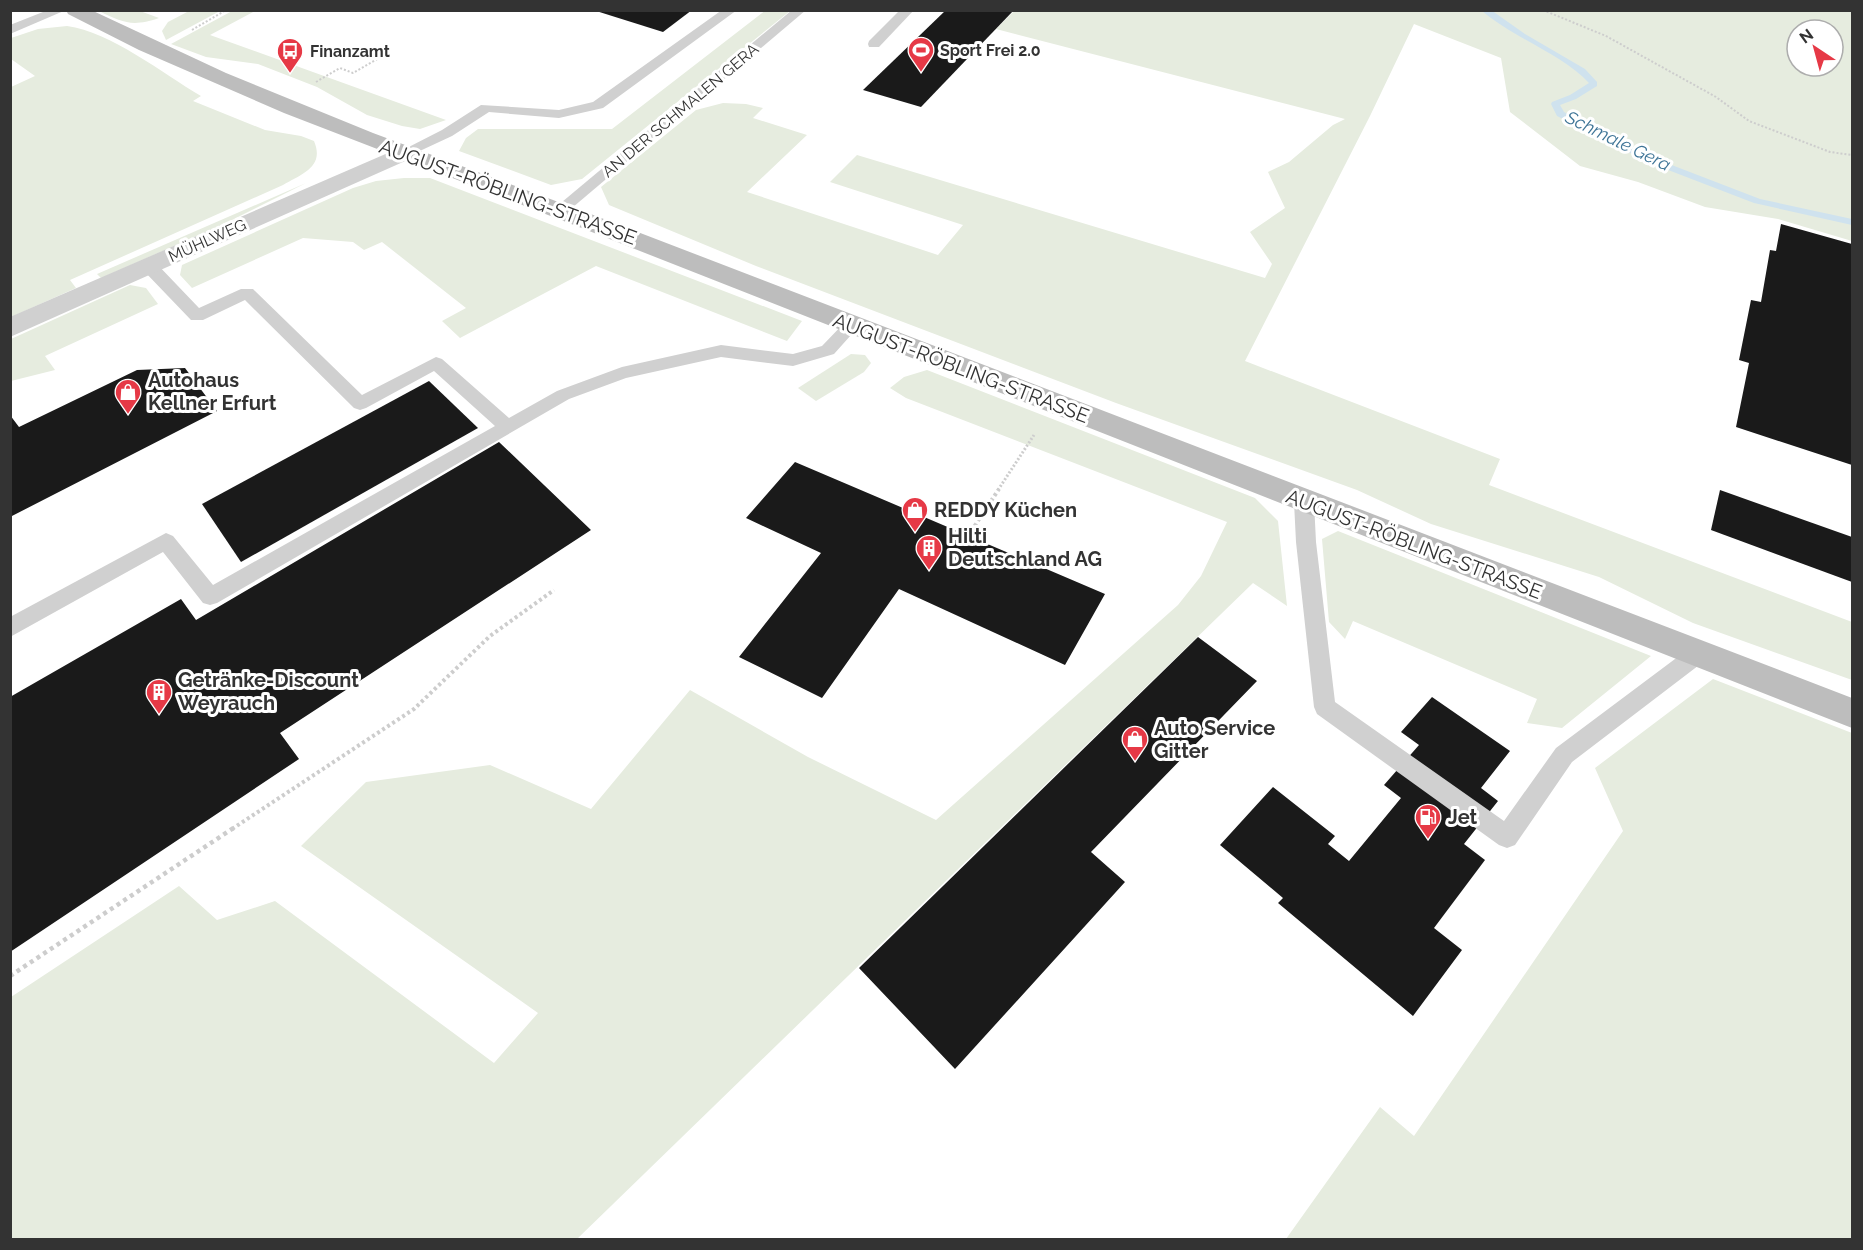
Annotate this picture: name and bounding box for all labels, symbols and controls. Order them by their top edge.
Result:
north arrow [1785,18,1845,78]
text: N [1796,25,1817,48]
sports icon: Sport Frei 2.0 [906,35,936,73]
bus stop icon: Finanzamt [275,36,305,74]
street label: AN DER SCHMALEN GERA [598,39,762,181]
place label: Sport Frei 2.0 [940,41,1041,60]
place label: Finanzamt [310,42,390,61]
water label: Schmale Gera [1561,106,1674,175]
street label: AUGUST-RÖBLING-STRASSE [376,134,640,250]
street label: MÜHLWEG [165,214,249,266]
street label: AUGUST-RÖBLING-STRASSE [830,308,1092,428]
place label: Autohaus Kellner Erfurt [148,368,277,415]
shop icon: Autohaus Kellner Erfurt [113,377,143,415]
street label: AUGUST-RÖBLING-STRASSE [1283,484,1545,604]
shop icon: REDDY Küchen [900,495,930,533]
place label: REDDY Küchen [934,498,1077,522]
place label: Hilti Deutschland AG [948,524,1102,571]
building icon: Hilti Deutschland AG [914,533,944,571]
place label: Getränke-Discount Weyrauch [178,668,359,715]
building icon: Getränke-Discount Weyrauch [144,677,174,715]
place label: Auto Service Gitter [1154,716,1275,763]
shop icon: Auto Service Gitter [1120,724,1150,762]
fuel station icon: Jet [1413,802,1443,840]
place label: Jet [1448,805,1478,829]

